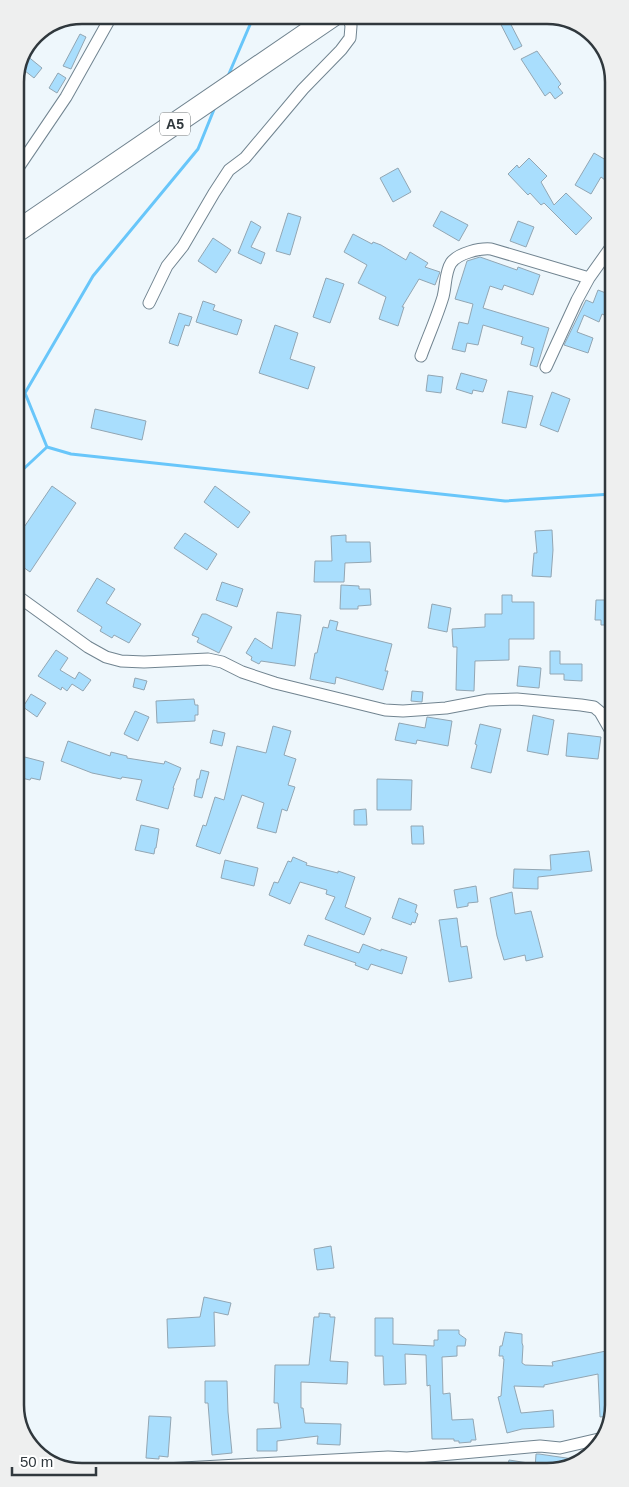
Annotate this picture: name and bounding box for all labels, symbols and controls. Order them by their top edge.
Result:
road number: A5 [160,112,190,136]
scale bar [12,1444,96,1476]
text: 50 m [20,1453,53,1470]

